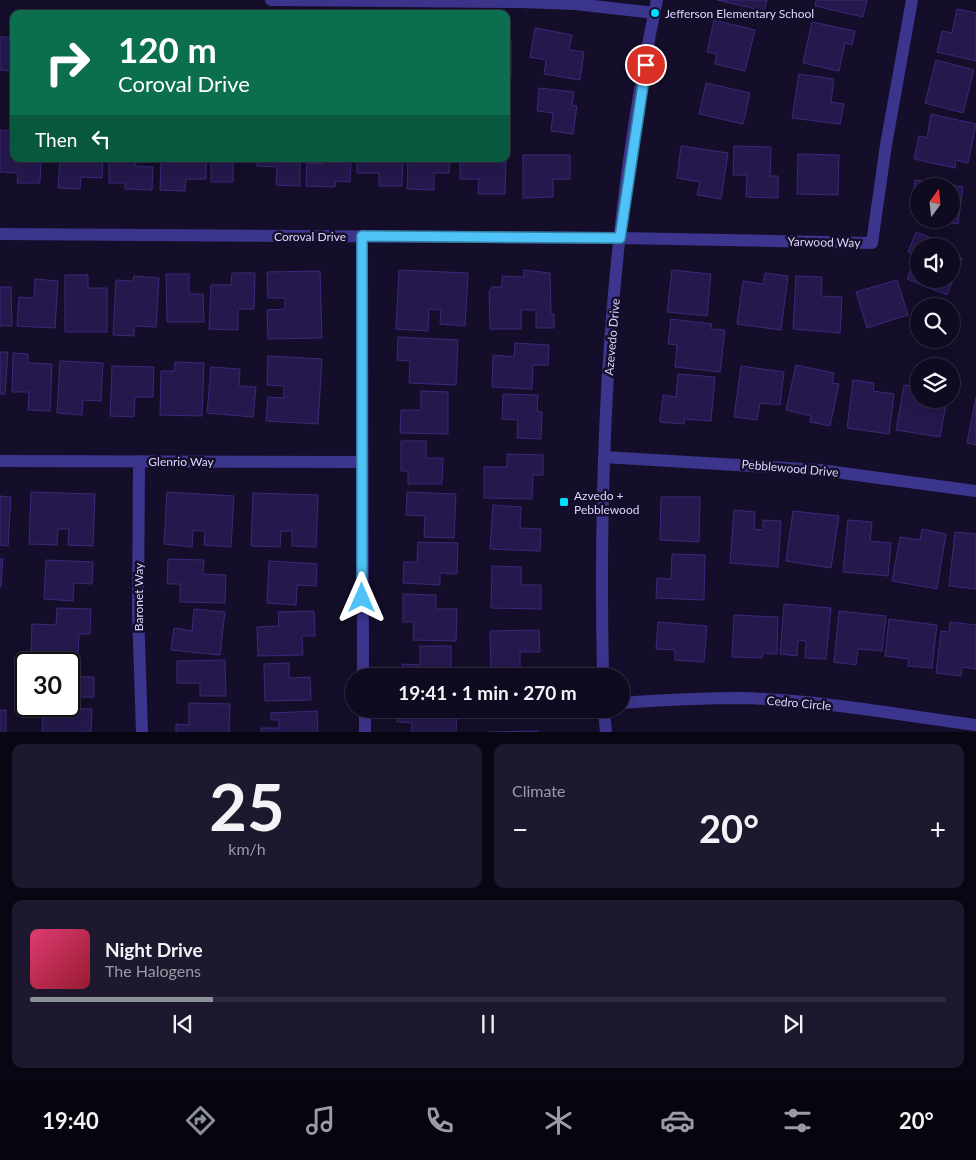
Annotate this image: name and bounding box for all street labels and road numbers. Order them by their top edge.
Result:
street label: Coroval Drive [274,229,346,244]
street label: Yarwood Way [787,234,861,250]
street label: Azevedo Drive [601,298,623,376]
street label: Glenrio Way [148,454,214,469]
street label: Pebblewood Drive [741,456,839,480]
street label: Baronet Way [131,562,146,631]
street label: Cedro Circle [766,693,832,713]

